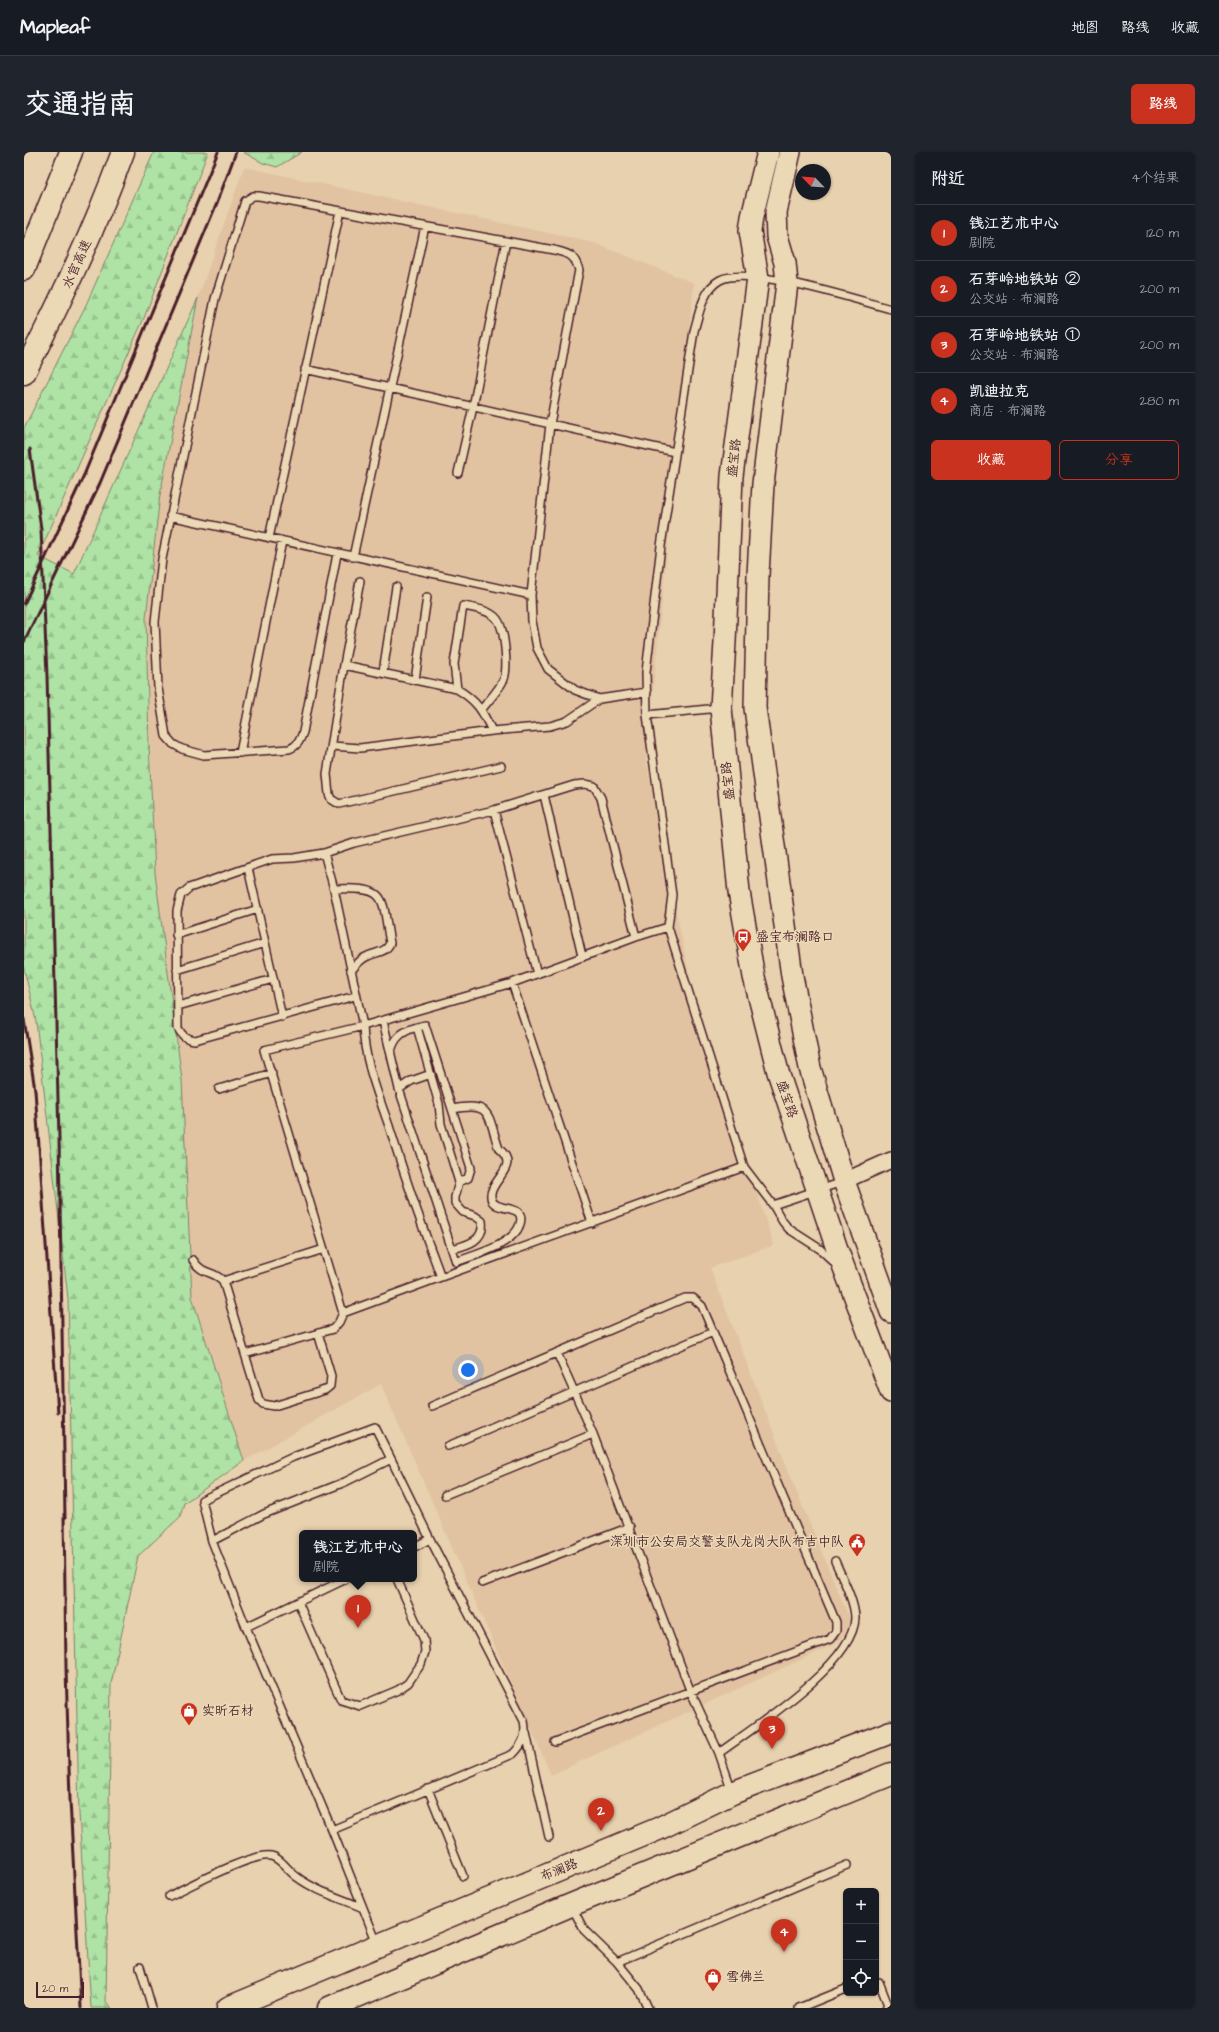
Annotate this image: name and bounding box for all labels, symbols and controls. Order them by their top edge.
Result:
text: Mapleaf [20,14,90,41]
text: 地图 [1071,18,1099,38]
text: 路线 [1121,18,1149,38]
text: 收藏 [1171,18,1199,38]
button: 路线 [1131,84,1195,124]
text: 交通指南 [24,85,136,124]
north arrow [795,164,831,200]
text: 附近 [931,167,965,191]
text: 4个结果 [1131,169,1179,187]
text: 钱江艺术中心 [969,213,1059,234]
text: 1 [943,224,945,242]
text: 120 m [1146,224,1179,242]
text: 剧院 [969,234,995,252]
street label: 水官高速 [58,237,96,291]
text: 石芽岭地铁站 ② [969,269,1080,290]
text: 2 [940,280,948,298]
text: 200 m [1140,280,1179,298]
text: 公交站 · 布澜路 [969,290,1059,308]
text: 石芽岭地铁站 ① [969,325,1080,346]
text: 3 [941,336,947,354]
text: 200 m [1140,336,1179,354]
text: 公交站 · 布澜路 [969,346,1059,364]
text: 凯迪拉克 [969,381,1029,402]
text: 4 [940,392,948,410]
text: 280 m [1140,392,1179,410]
text: 商店 · 布澜路 [969,402,1046,420]
street label: 盛宝路 [723,438,745,478]
button: 收藏 [931,440,1051,480]
button: 分享 [1059,440,1179,480]
street label: 盛宝路 [717,761,739,801]
bus stop icon: 盛宝布澜路口 [733,927,753,952]
place label: 盛宝布澜路口 [756,928,834,946]
street label: 盛宝路 [772,1078,802,1120]
your location [458,1360,478,1380]
popup [299,1530,417,1582]
public building icon: 深圳市公安局交警支队龙岗大队布吉中队 [847,1532,867,1557]
place label: 深圳市公安局交警支队龙岗大队布吉中队 [610,1533,844,1551]
text: 钱江艺术中心 [313,1537,403,1558]
text: 剧院 [313,1558,339,1576]
pin: 1 [345,1595,371,1628]
shop icon: 实昕石材 [179,1701,199,1726]
place label: 实昕石材 [202,1702,254,1720]
pin: 3 [759,1716,785,1749]
pin: 2 [588,1798,614,1831]
street label: 布澜路 [538,1854,580,1886]
map controls [843,1888,879,1996]
button: + [843,1888,879,1924]
pin: 4 [771,1919,797,1952]
button: − [843,1924,879,1960]
button: locate [843,1960,879,1996]
shop icon: 雪佛兰 [703,1967,723,1992]
place label: 雪佛兰 [726,1968,765,1986]
scale bar [36,1980,84,1999]
text: 20 m [42,1981,68,1996]

